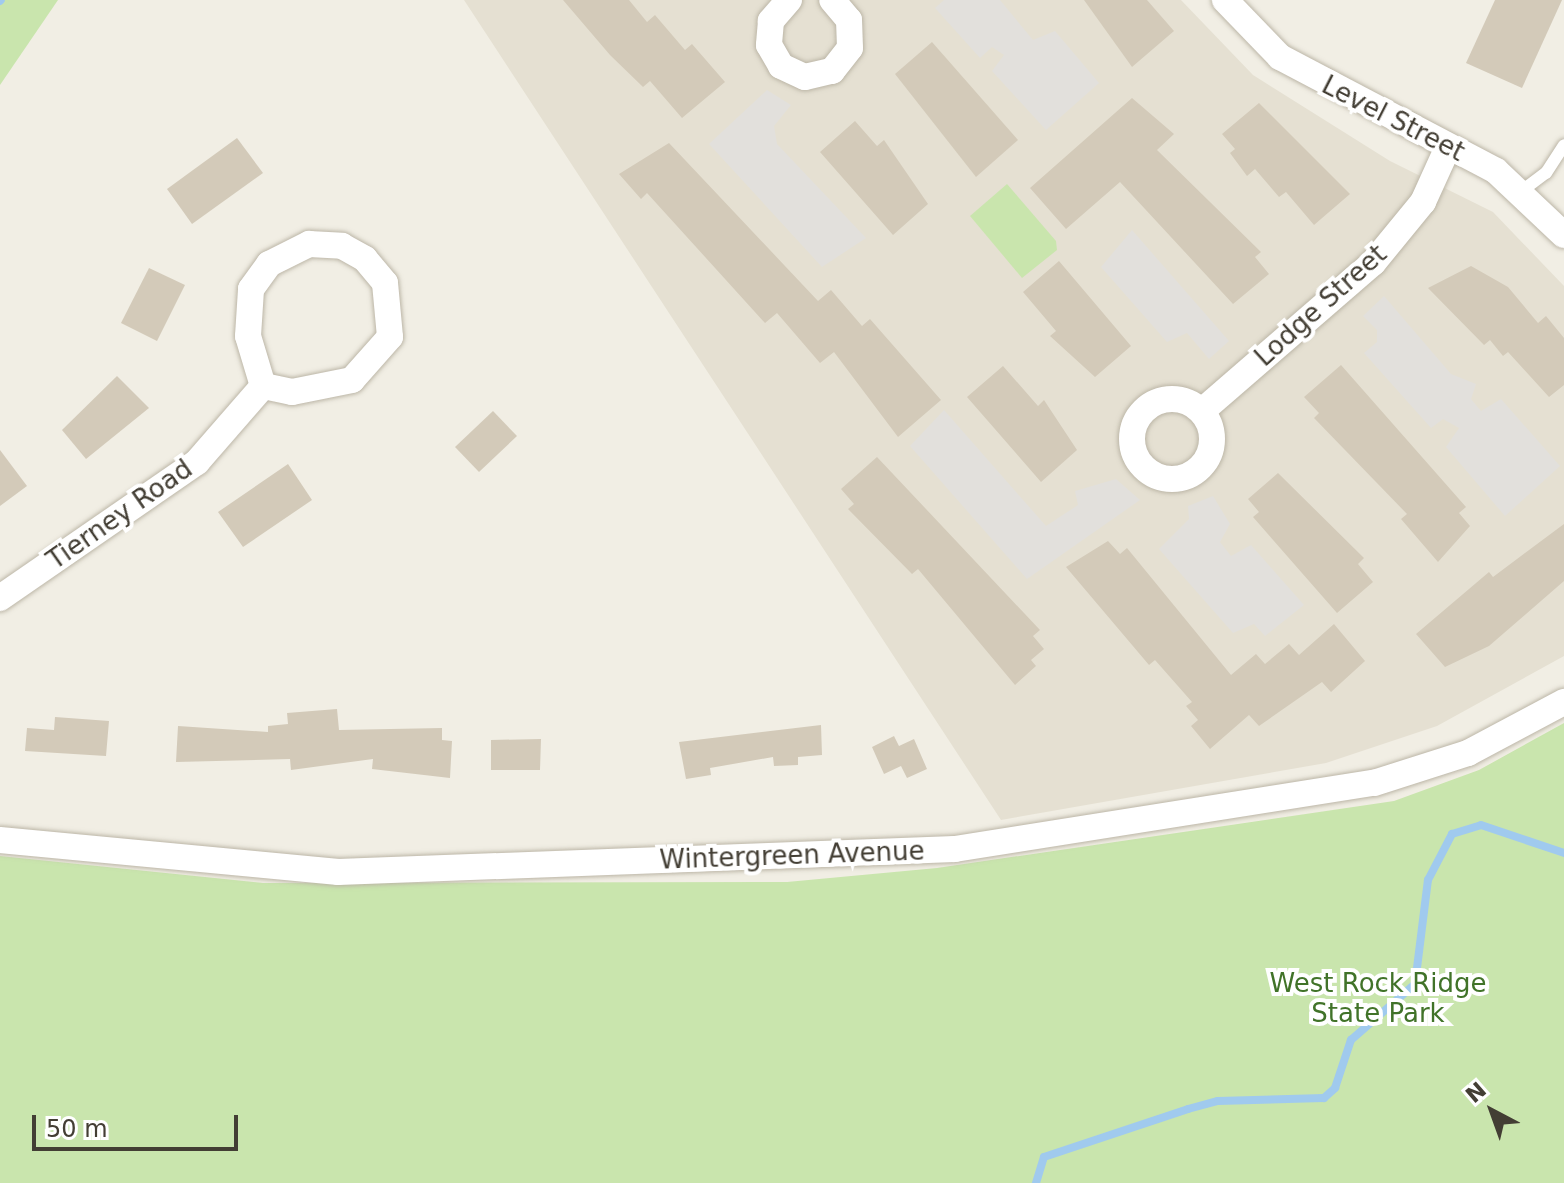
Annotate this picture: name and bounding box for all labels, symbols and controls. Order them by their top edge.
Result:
street label: Level Street [1316,70,1470,168]
street label: Lodge Street [1249,239,1393,373]
street label: Tierney Road [41,453,199,577]
street label: Wintergreen Avenue [659,836,925,876]
park label: West Rock Ridge State Park [1270,968,1486,1030]
north arrow [1452,1071,1532,1151]
text: N [1461,1077,1491,1108]
scale bar [36,1099,242,1149]
text: 50 m [46,1115,108,1143]

